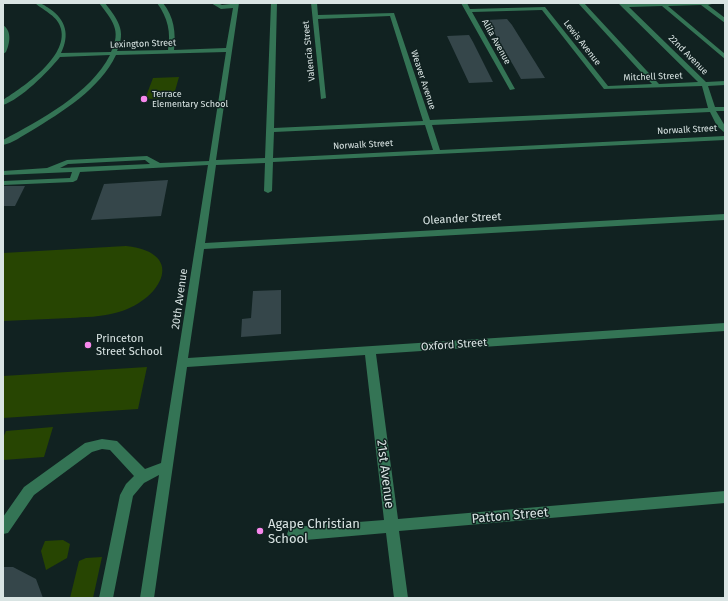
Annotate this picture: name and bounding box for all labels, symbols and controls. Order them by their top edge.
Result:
street label: Alila Avenue [479,17,513,67]
street label: Lewis Avenue [561,18,603,68]
street label: Valencia Street [300,20,318,82]
street label: 22nd Avenue [666,33,710,77]
street label: Lexington Street [110,37,176,51]
street label: Weaver Avenue [408,49,438,111]
street label: Mitchell Street [623,71,683,83]
place label: Terrace Elementary School [152,89,228,110]
marker: Terrace Elementary School [139,94,149,104]
street label: Norwalk Street [657,123,717,137]
street label: Norwalk Street [333,138,393,152]
street label: Oleander Street [422,210,502,228]
street label: 20th Avenue [169,268,191,330]
place label: Princeton Street School [96,332,163,358]
street label: Oxford Street [421,336,487,354]
marker: Princeton Street School [83,340,93,350]
street label: 21st Avenue [373,439,397,509]
street label: Patton Street [471,505,549,527]
place label: Agape Christian School [268,516,360,547]
marker: Agape Christian School [255,526,265,536]

